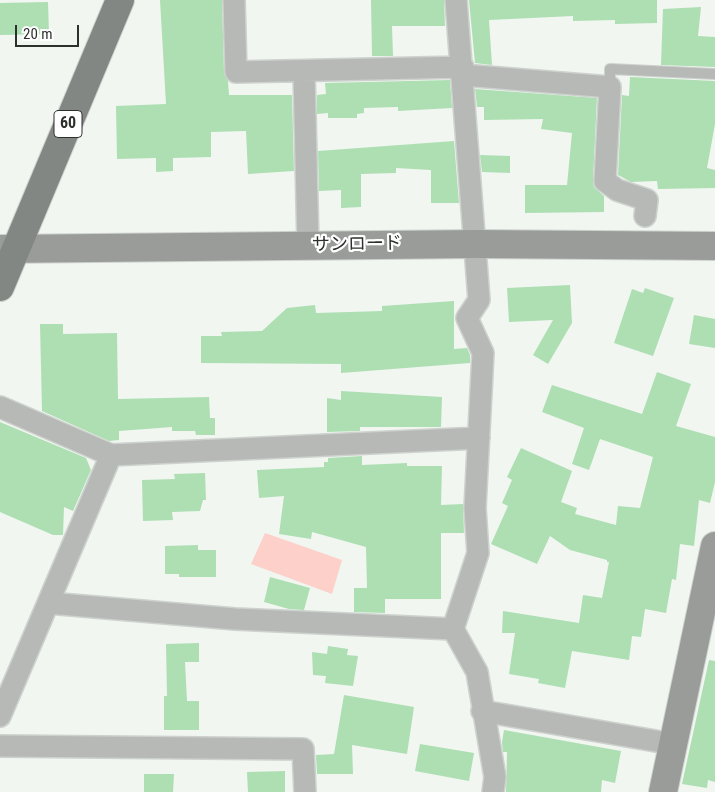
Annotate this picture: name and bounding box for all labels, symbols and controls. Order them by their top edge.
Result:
scale bar [18,15,81,47]
text: 20 m [23,25,53,43]
road number: 60 [54,110,82,138]
street label: サンロード [312,233,402,257]

